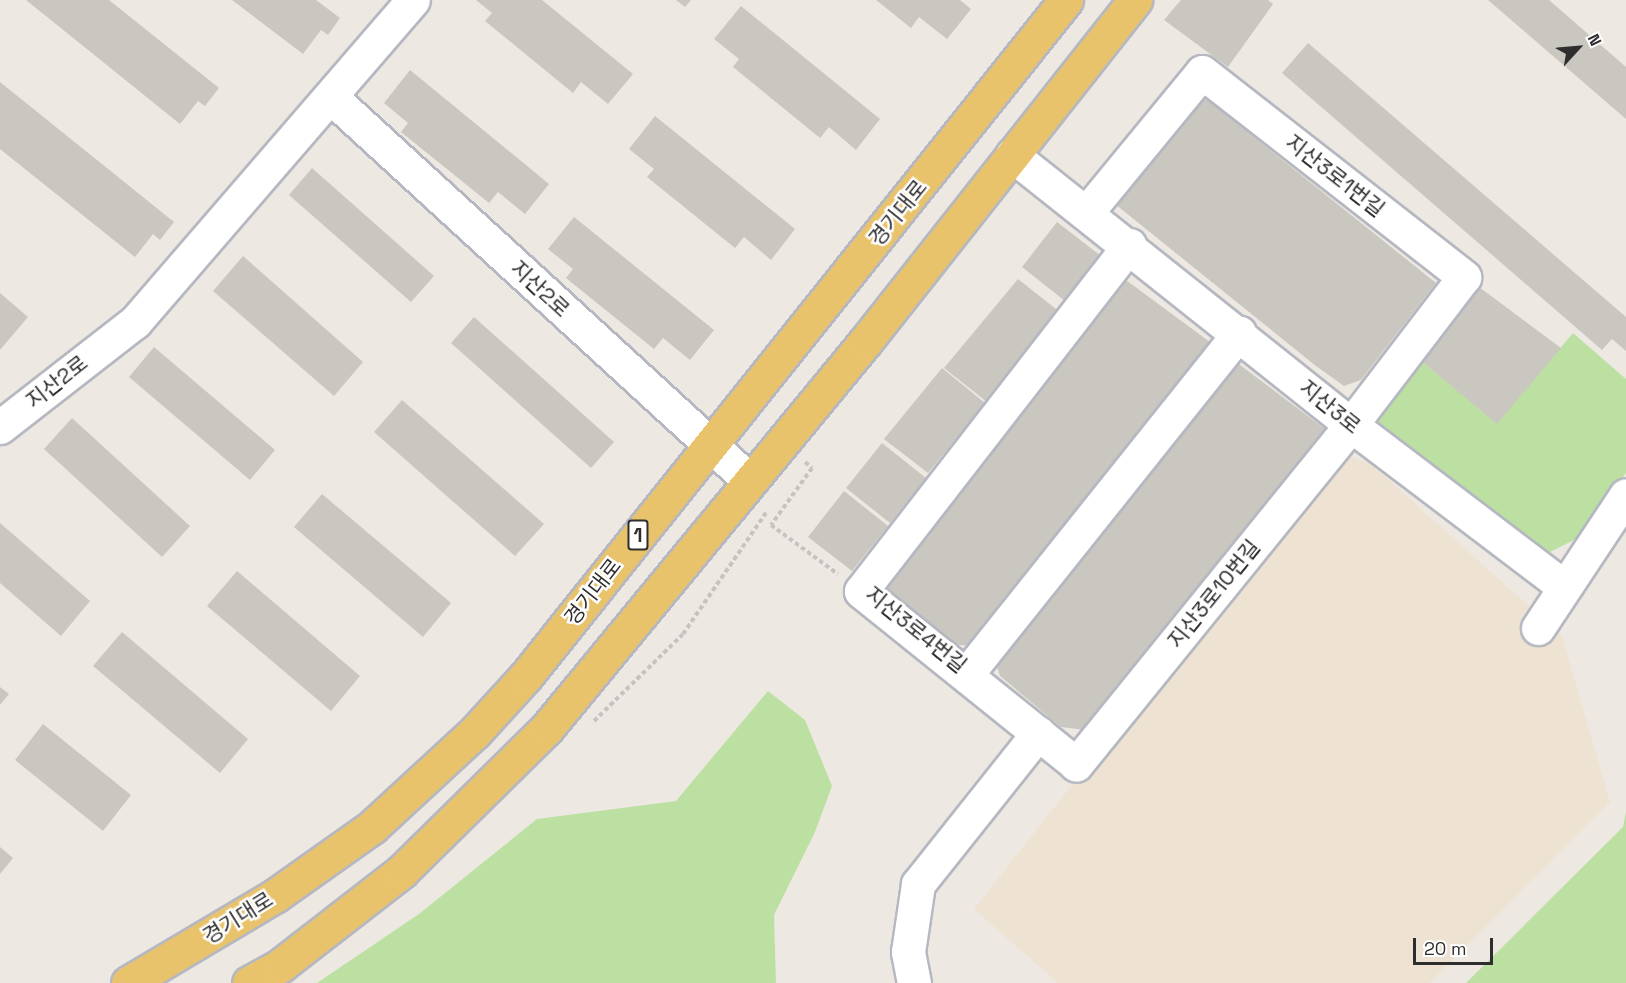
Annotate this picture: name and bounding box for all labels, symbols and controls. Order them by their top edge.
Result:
north arrow [1548,18,1608,78]
text: N [1583,30,1606,49]
street label: 지산3로1번길 [1281,130,1389,222]
street label: 경기대로 [864,175,932,251]
street label: 지산2로 [506,256,574,322]
street label: 지산2로 [21,350,93,414]
street label: 지산3로 [1295,375,1365,439]
road number: 1 [626,518,650,552]
street label: 지산3로10번길 [1163,535,1265,653]
street label: 경기대로 [559,554,627,630]
street label: 지산3로4번길 [861,582,971,678]
street label: 경기대로 [199,887,277,949]
scale bar [1416,926,1496,964]
text: 20 m [1424,937,1467,960]

